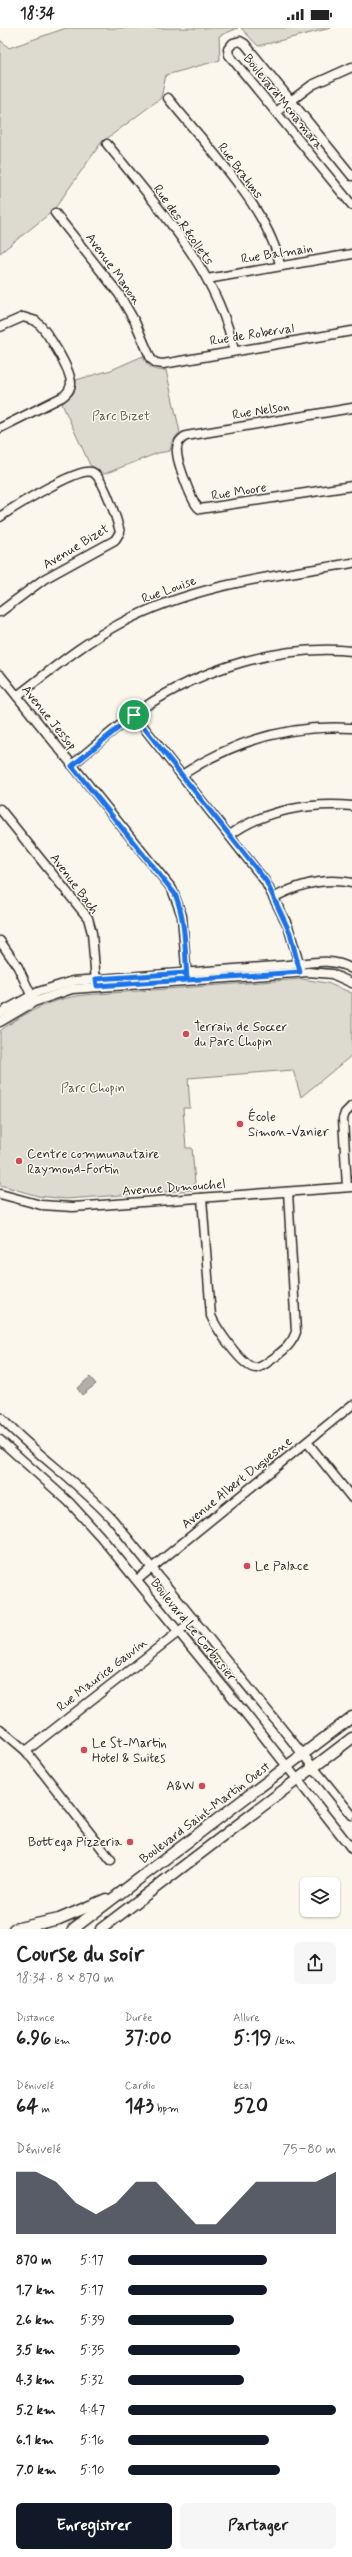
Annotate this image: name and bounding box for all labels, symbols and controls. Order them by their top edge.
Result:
text: 18:34 [20,4,55,24]
street label: Boulevard Mcnamara [239,51,327,153]
street label: Rue Brahms [213,140,267,203]
street label: Rue des Récollets [149,181,217,269]
street label: Avenue Manon [81,230,145,308]
street label: Rue Balmain [240,240,314,268]
street label: Rue de Roberval [209,320,296,350]
street label: Rue Nelson [231,398,291,424]
park label: Parc Bizet [92,408,150,425]
street label: Rue Moore [210,479,268,505]
street label: Avenue Bizet [40,521,112,573]
street label: Rue Louise [139,572,199,608]
street label: Avenue Jessop [18,682,80,754]
pin [117,698,151,732]
icon: arrive [123,704,145,726]
street label: Avenue Bach [46,850,102,918]
place label: Terrain de Soccer du Parc Chopin [194,1019,288,1051]
marker: Terrain de Soccer du Parc Chopin [181,1029,191,1039]
park label: Parc Chopin [61,1080,125,1097]
place label: École Simon-Vanier [248,1108,330,1141]
marker: École Simon-Vanier [235,1119,245,1129]
place label: Centre communautaire Raymond-Fortin [27,1146,159,1178]
marker: Centre communautaire Raymond-Fortin [14,1156,24,1166]
street label: Avenue Dumouchel [122,1176,226,1200]
street label: Avenue Albert Duquesne [178,1433,296,1533]
place label: Le Palace [255,1558,309,1575]
marker: Le Palace [242,1561,252,1571]
street label: Boulevard Le Corbusier [146,1575,240,1685]
street label: Rue Maurice Gauvin [53,1634,151,1716]
place label: Le St-Martin Hotel & Suites [92,1735,167,1767]
marker: Le St-Martin Hotel & Suites [79,1745,89,1755]
street label: Boulevard Saint-Martin Ouest [136,1758,274,1868]
place label: A&W [166,1778,194,1795]
marker: A&W [197,1781,207,1791]
place label: Bottega Pizzeria [28,1834,122,1851]
marker: Bottega Pizzeria [125,1837,135,1847]
map controls [300,1877,340,1917]
button: layers [300,1877,340,1917]
text: Course du soir [16,1941,144,1969]
button: share [294,1942,336,1984]
text: 18:34 · 8 × 870 m [16,1970,114,1987]
text: Distance [16,2011,55,2025]
text: Durée [125,2011,152,2025]
text: Allure [233,2011,260,2025]
text: 6.96 [16,2025,51,2052]
text: 37:00 [125,2025,172,2052]
text: 5:19 [233,2025,272,2052]
text: km [51,2034,70,2048]
text: /km [272,2034,295,2048]
text: Dénivelé [16,2079,54,2093]
text: Cardio [125,2079,155,2093]
text: kcal [233,2079,252,2093]
text: 64 [16,2093,38,2120]
text: 143 [125,2093,154,2120]
text: 520 [233,2093,268,2120]
text: m [38,2102,50,2116]
text: bpm [154,2102,179,2116]
text: Dénivelé [16,2141,61,2158]
text: 75–80 m [283,2141,336,2158]
text: 870 m [16,2252,52,2269]
text: 5:17 [80,2252,104,2269]
text: 1.7 km [16,2282,55,2299]
text: 5:17 [80,2282,104,2299]
text: 2.6 km [16,2312,54,2329]
text: 5:39 [80,2312,105,2329]
text: 3.5 km [16,2342,55,2359]
text: 5:35 [80,2342,104,2359]
text: 4.3 km [16,2372,55,2389]
text: 5:32 [80,2372,104,2389]
text: 5.2 km [16,2402,55,2419]
text: 4:47 [80,2402,105,2419]
text: 6.1 km [16,2432,54,2449]
text: 5:16 [80,2432,104,2449]
text: 7.0 km [16,2462,56,2479]
text: 5:10 [80,2462,105,2479]
button: Enregistrer [16,2503,172,2549]
button: Partager [180,2503,336,2549]

